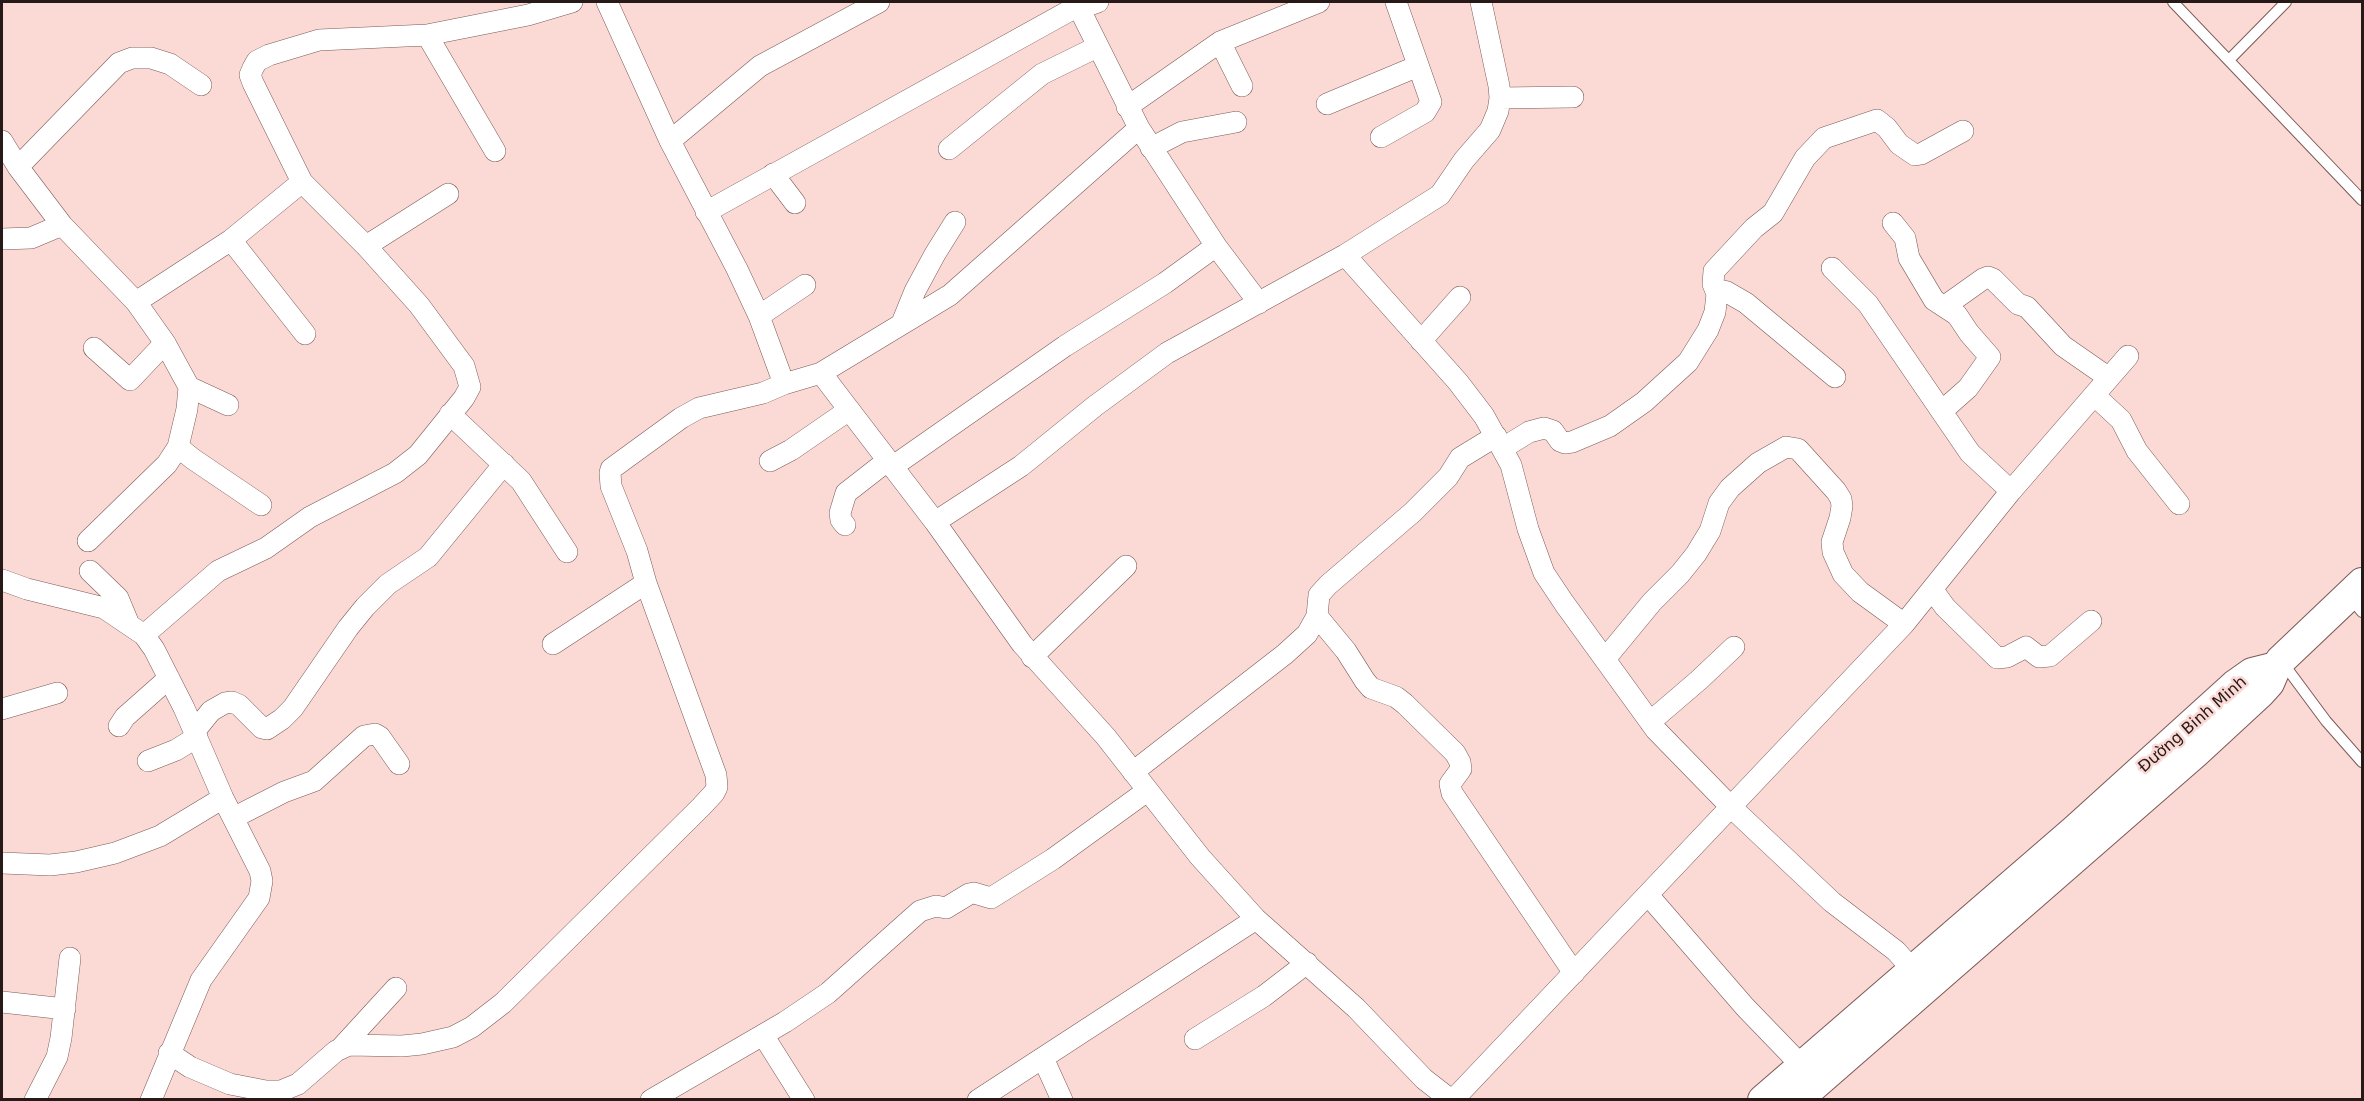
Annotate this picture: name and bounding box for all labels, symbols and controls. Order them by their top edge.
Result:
street label: Đường Binh Minh [2135,673,2251,777]

